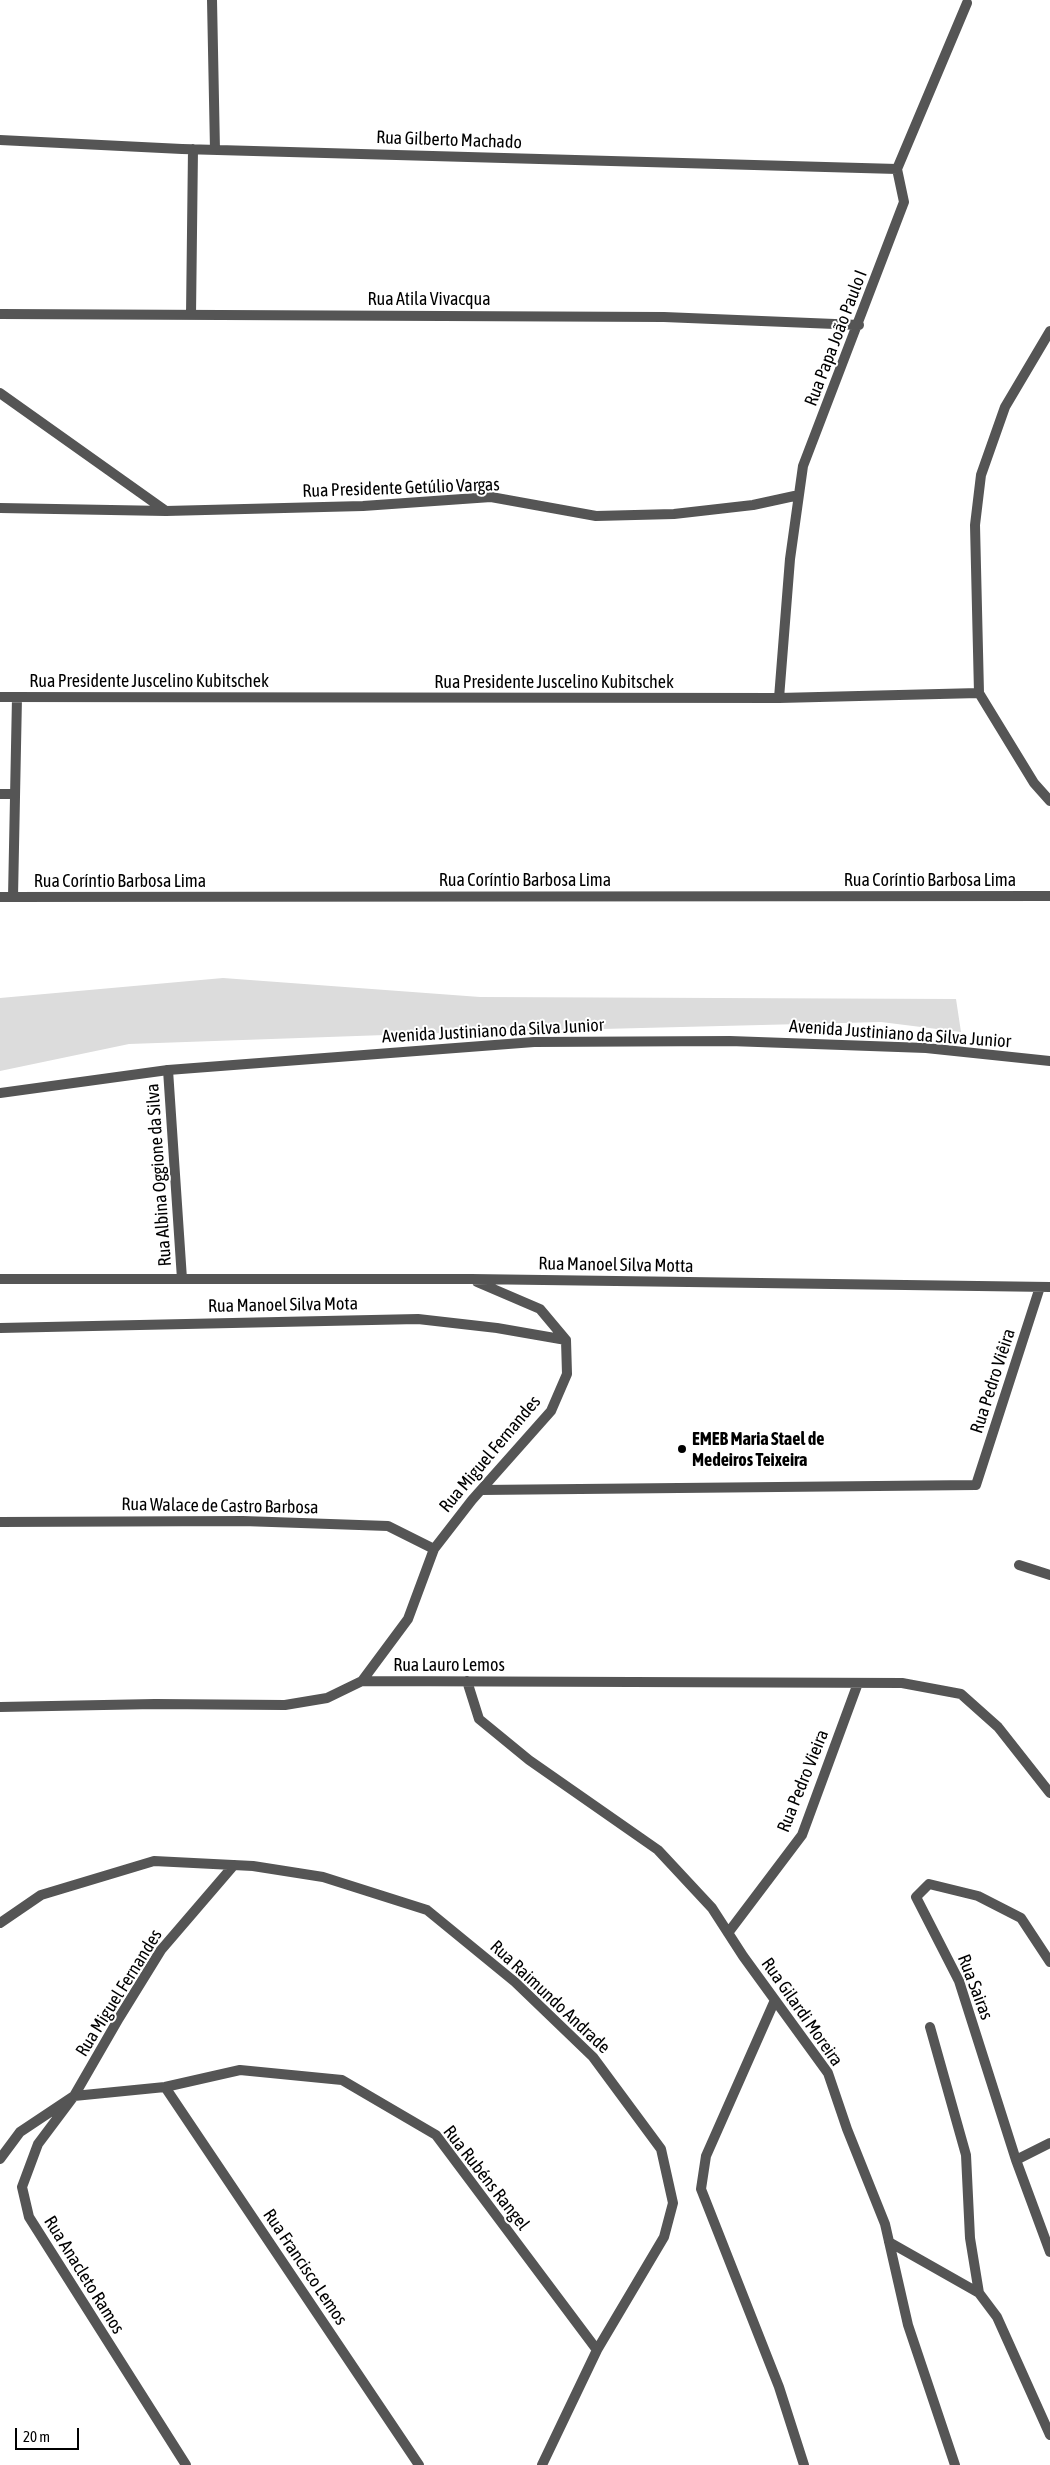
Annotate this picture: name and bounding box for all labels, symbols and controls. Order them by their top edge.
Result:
street label: Rua Gilberto Machado [376,127,522,153]
street label: Rua Papa João Paulo I [800,267,872,409]
street label: Rua Atila Vivacqua [367,288,491,310]
street label: Rua Presidente Getúlio Vargas [302,474,500,502]
street label: Rua Presidente Juscelino Kubitschek [29,670,269,692]
street label: Rua Presidente Juscelino Kubitschek [434,671,674,693]
street label: Rua Coríntio Barbosa Lima [439,869,611,891]
street label: Rua Coríntio Barbosa Lima [844,869,1016,891]
street label: Rua Coríntio Barbosa Lima [34,870,206,892]
street label: Avenida Justiniano da Silva Junior [381,1014,605,1048]
street label: Avenida Justiniano da Silva Junior [788,1015,1012,1053]
street label: Rua Albina Oggione da Silva [142,1083,176,1267]
street label: Rua Manoel Silva Motta [538,1253,694,1277]
street label: Rua Manoel Silva Mota [208,1293,358,1317]
street label: Rua Pedro Viêira [966,1326,1020,1436]
street label: Rua Miguel Fernandes [435,1391,545,1517]
place label: EMEB Maria Stael de Medeiros Teixeira [692,1428,824,1470]
marker: EMEB Maria Stael de Medeiros Teixeira [676,1443,688,1455]
street label: Rua Walace de Castro Barbosa [121,1493,319,1519]
street label: Rua Lauro Lemos [393,1654,505,1676]
street label: Rua Pedro Vieira [773,1727,833,1835]
street label: Rua Miguel Fernandes [71,1925,167,2061]
street label: Rua Raimundo Andrade [486,1936,614,2058]
street label: Rua Sairas [953,1951,997,2023]
street label: Rua Gilardi Moreira [757,1954,847,2070]
street label: Rua Rubéns Rangel [438,2121,534,2235]
street label: Rua Francisco Lemos [258,2205,352,2329]
street label: Rua Anacleto Ramos [39,2212,129,2338]
scale bar [18,2418,81,2450]
text: 20 m [23,2428,50,2445]

